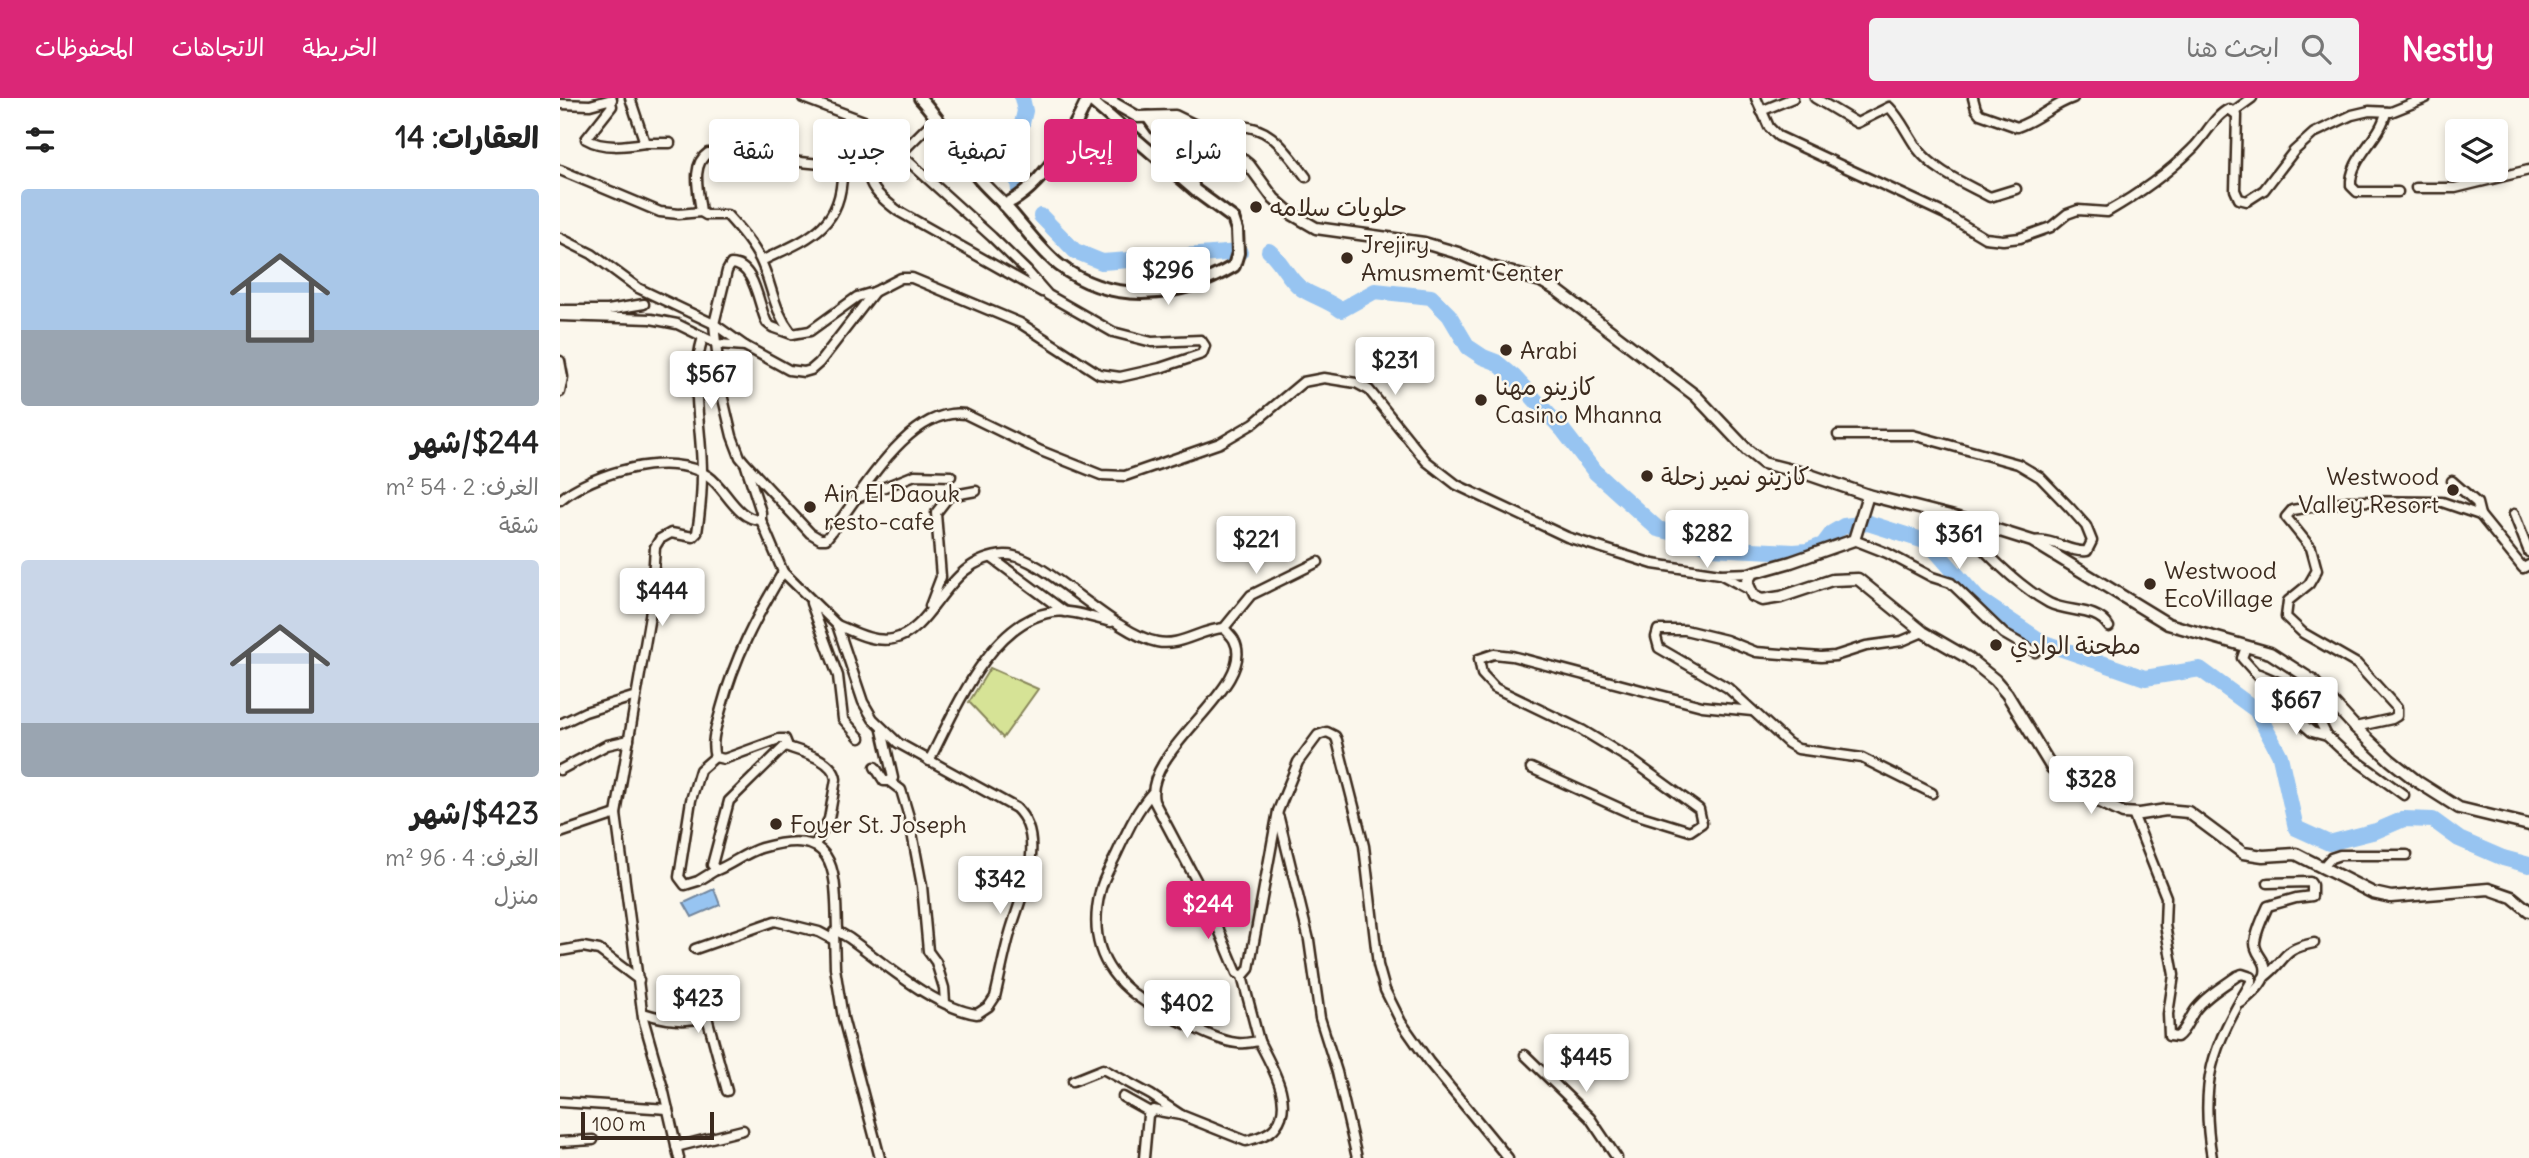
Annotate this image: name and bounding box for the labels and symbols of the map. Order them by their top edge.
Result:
place label: حلويات سلامه [1270,192,1407,224]
marker: حلويات سلامه [1248,199,1264,215]
place label: Jrejiry Amusmemt Center [1361,229,1563,287]
pin: $296 [1127,248,1209,307]
marker: Jrejiry Amusmemt Center [1339,250,1355,266]
place label: Arabi [1520,335,1577,365]
pin: $231 [1354,338,1436,397]
marker: Arabi [1498,342,1514,358]
pin: $567 [670,352,752,411]
place label: كازينو مهنا Casino Mhanna [1495,371,1662,429]
marker: كازينو مهنا Casino Mhanna [1473,392,1489,408]
place label: كازينو نمير زحلة [1661,461,1810,492]
place label: Westwood Valley Resort [2298,461,2439,519]
marker: كازينو نمير زحلة [1639,468,1655,484]
place label: Ain El Daouk resto-cafe [824,478,960,536]
marker: Westwood Valley Resort [2445,482,2461,498]
marker: Ain El Daouk resto-cafe [802,499,818,515]
pin: $282 [1666,510,1748,570]
pin: $361 [1918,512,2000,571]
pin: $221 [1215,517,1297,576]
place label: Westwood EcoVillage [2164,555,2277,613]
pin: $444 [621,568,703,628]
marker: Westwood EcoVillage [2142,576,2158,592]
place label: مطحنة الوادي [2010,630,2141,663]
marker: مطحنة الوادي [1988,637,2004,653]
pin: $667 [2255,678,2337,737]
pin: $328 [2050,756,2132,816]
place label: Foyer St. Joseph [790,809,967,839]
marker: Foyer St. Joseph [768,816,784,832]
pin: $342 [959,856,1041,916]
pin: $244 [1167,882,1249,941]
pin: $423 [657,976,739,1035]
pin: $402 [1146,981,1228,1040]
pin: $445 [1545,1034,1627,1094]
scale bar [581,1109,714,1141]

